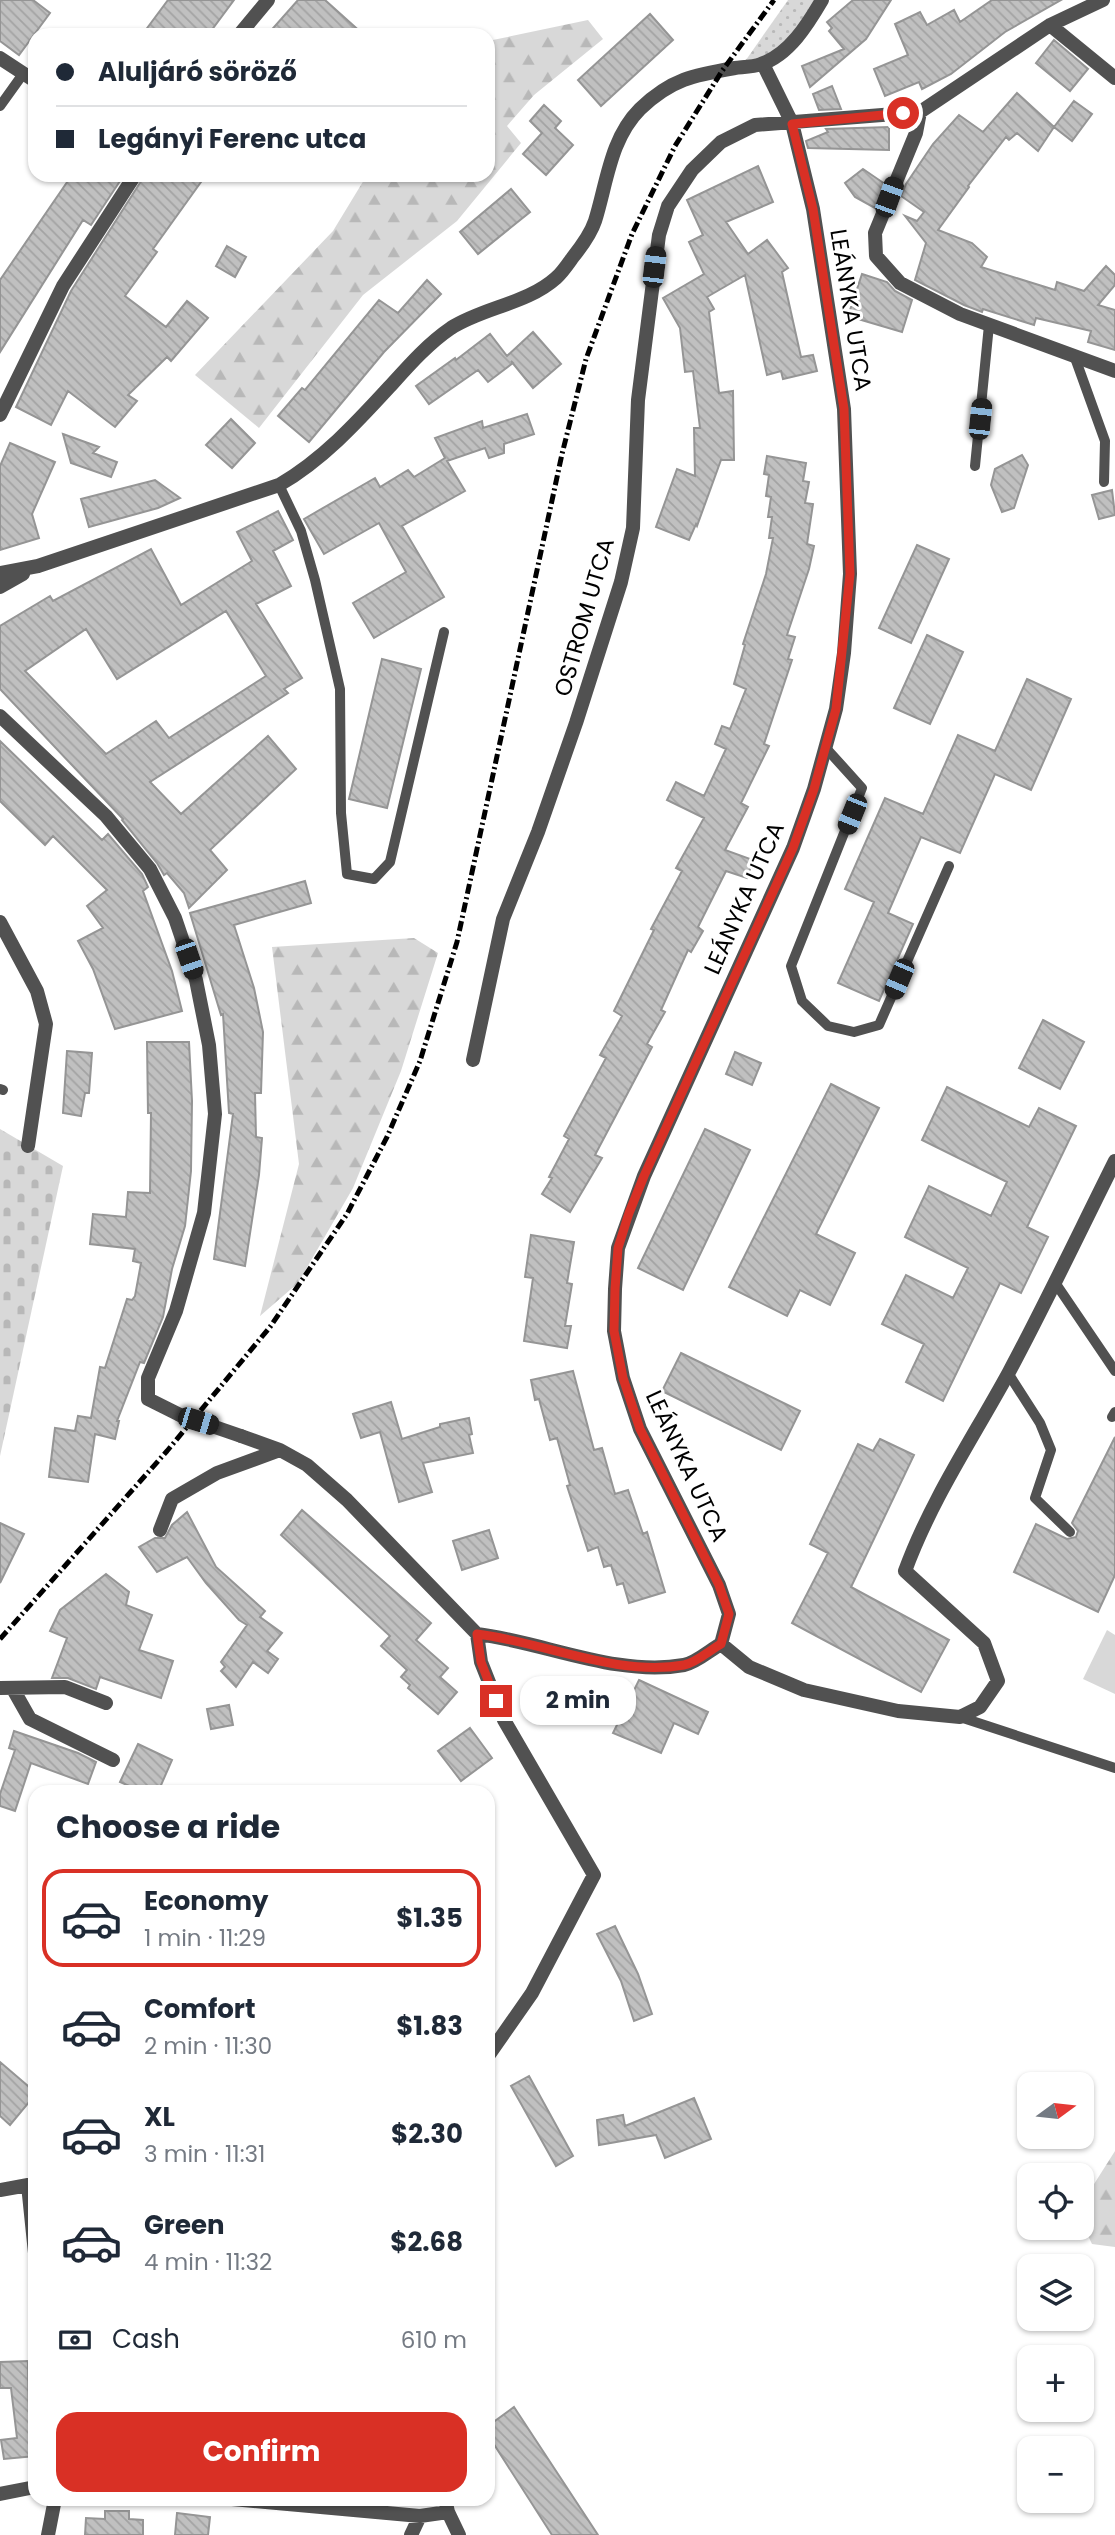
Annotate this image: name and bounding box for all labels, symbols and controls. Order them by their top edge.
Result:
text: Aluljáró söröző [98,54,297,90]
route start [887,97,919,129]
text: Legányi Ferenc utca [98,121,366,157]
car [872,174,907,220]
street label: LEÁNYKA UTCA [822,227,880,393]
car [642,245,667,289]
car [968,397,993,441]
street label: OSTROM UTCA [546,534,622,700]
car [835,791,870,837]
street label: LEÁNYKA UTCA [696,817,792,979]
car [173,936,206,982]
car [882,956,917,1002]
street label: LEÁNYKA UTCA [638,1385,736,1547]
car [175,1405,222,1437]
callout: 2 min [520,1676,636,1726]
text: 2 min [546,1684,610,1716]
route end [480,1685,512,1717]
text: Choose a ride [56,1804,280,1849]
text: Economy [144,1883,268,1919]
icon: car [60,1887,123,1950]
text: $1.35 [396,1900,463,1936]
text: 1 min · 11:29 [144,1922,266,1954]
text: Comfort [144,1991,256,2027]
icon: car [60,1995,123,2058]
text: $1.83 [396,2008,463,2044]
text: 2 min · 11:30 [144,2030,272,2062]
north arrow [1017,2072,1094,2149]
map controls [1017,2072,1094,2513]
text: XL [144,2099,175,2135]
icon: car [60,2103,123,2166]
text: $2.30 [391,2116,463,2152]
text: 3 min · 11:31 [144,2138,265,2170]
button: locate [1017,2163,1094,2240]
text: Green [144,2207,225,2243]
icon: car [60,2211,123,2274]
text: $2.68 [390,2224,463,2260]
text: 4 min · 11:32 [144,2246,272,2278]
button: layers [1017,2254,1094,2331]
icon: cash [56,2321,94,2359]
text: Cash [112,2321,180,2357]
text: 610 m [401,2324,467,2356]
button: + [1017,2345,1094,2422]
button: Confirm [56,2412,467,2492]
button: − [1017,2436,1094,2513]

